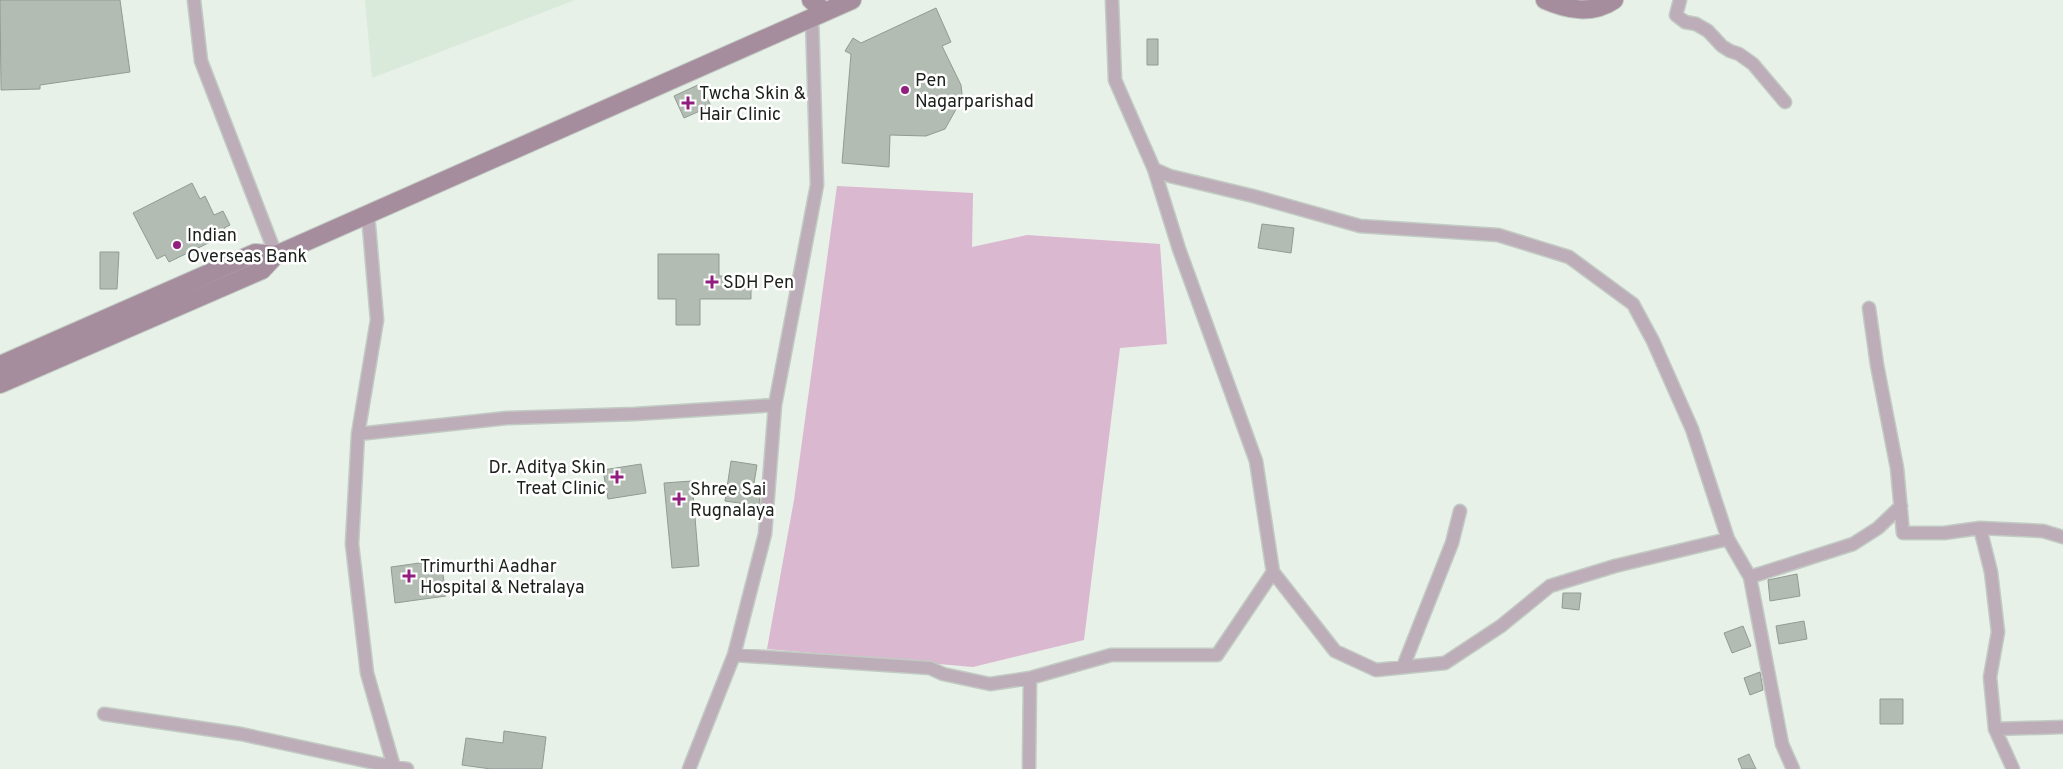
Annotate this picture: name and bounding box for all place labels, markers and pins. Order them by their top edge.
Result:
place label: Pen Nagarparishad [915,70,1034,114]
place label: Twcha Skin & Hair Clinic [699,83,806,127]
marker: Pen Nagarparishad [899,84,911,96]
marker: Twcha Skin & Hair Clinic [681,96,695,110]
place label: Indian Overseas Bank [187,225,307,269]
marker: Indian Overseas Bank [171,239,183,251]
place label: SDH Pen [723,272,794,295]
marker: SDH Pen [705,275,719,289]
place label: Dr. Aditya Skin Treat Clinic [489,457,606,501]
marker: Dr. Aditya Skin Treat Clinic [610,470,624,484]
place label: Shree Sai Rugnalaya [690,479,774,523]
marker: Shree Sai Rugnalaya [672,492,686,506]
place label: Trimurthi Aadhar Hospital & Netralaya [420,556,584,600]
marker: Trimurthi Aadhar Hospital & Netralaya [402,569,416,583]

